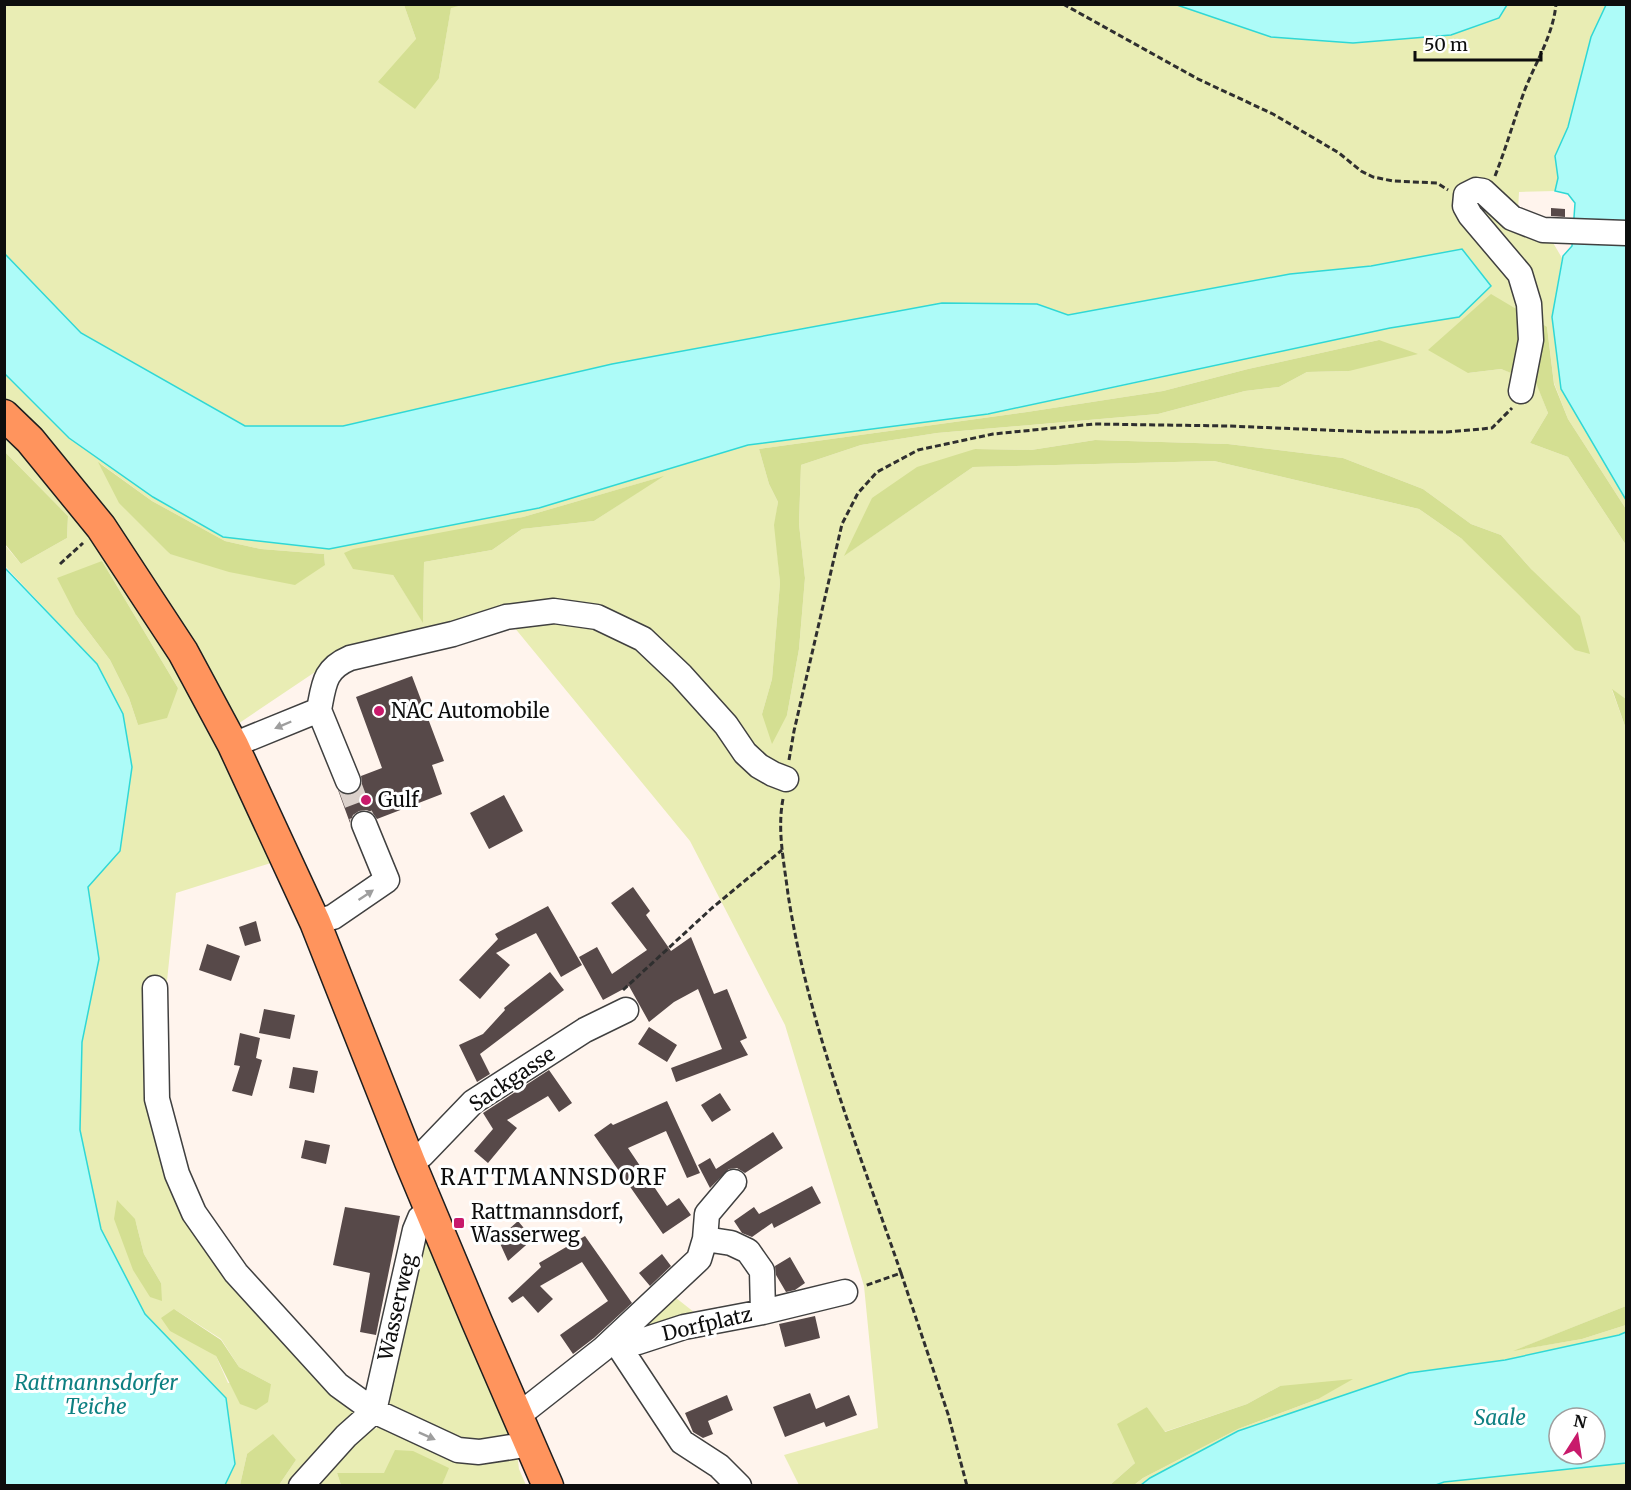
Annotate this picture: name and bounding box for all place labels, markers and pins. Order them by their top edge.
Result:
place label: NAC Automobile [391,698,549,723]
marker: NAC Automobile [372,704,386,718]
place label: Gulf [378,787,420,812]
marker: Gulf [359,793,373,807]
place label: Rattmannsdorf, Wasserweg [470,1199,623,1247]
marker: Rattmannsdorf, Wasserweg [452,1216,466,1230]

